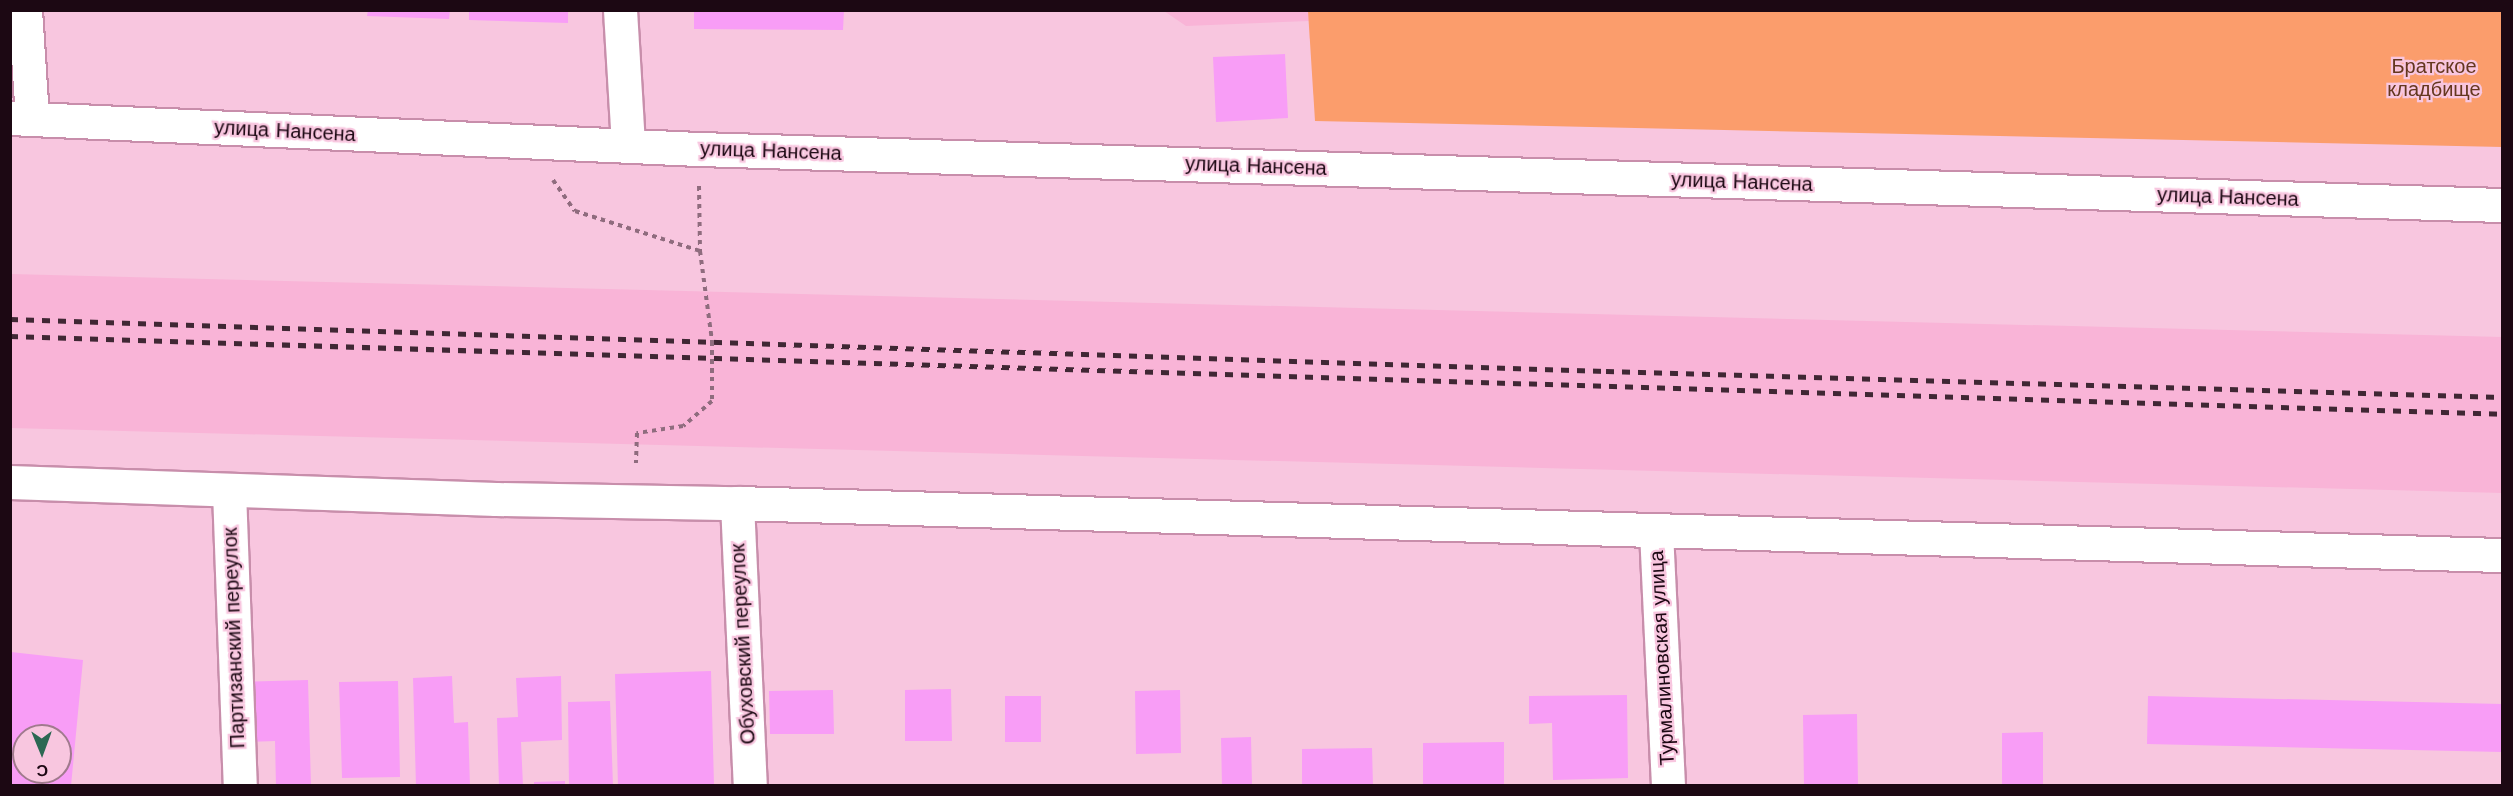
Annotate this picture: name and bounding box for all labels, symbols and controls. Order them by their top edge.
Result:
park label: Братское кладбище [2387,54,2481,101]
street label: улица Нансена [214,115,356,147]
street label: улица Нансена [700,137,842,165]
street label: улица Нансена [1185,152,1327,180]
street label: улица Нансена [1671,168,1813,196]
street label: улица Нансена [2157,183,2299,211]
street label: Партизанский переулок [218,527,250,749]
street label: Обуховский переулок [726,543,760,745]
street label: Турмалиновская улица [1644,550,1680,766]
north arrow [12,724,72,784]
text: С [36,761,48,780]

